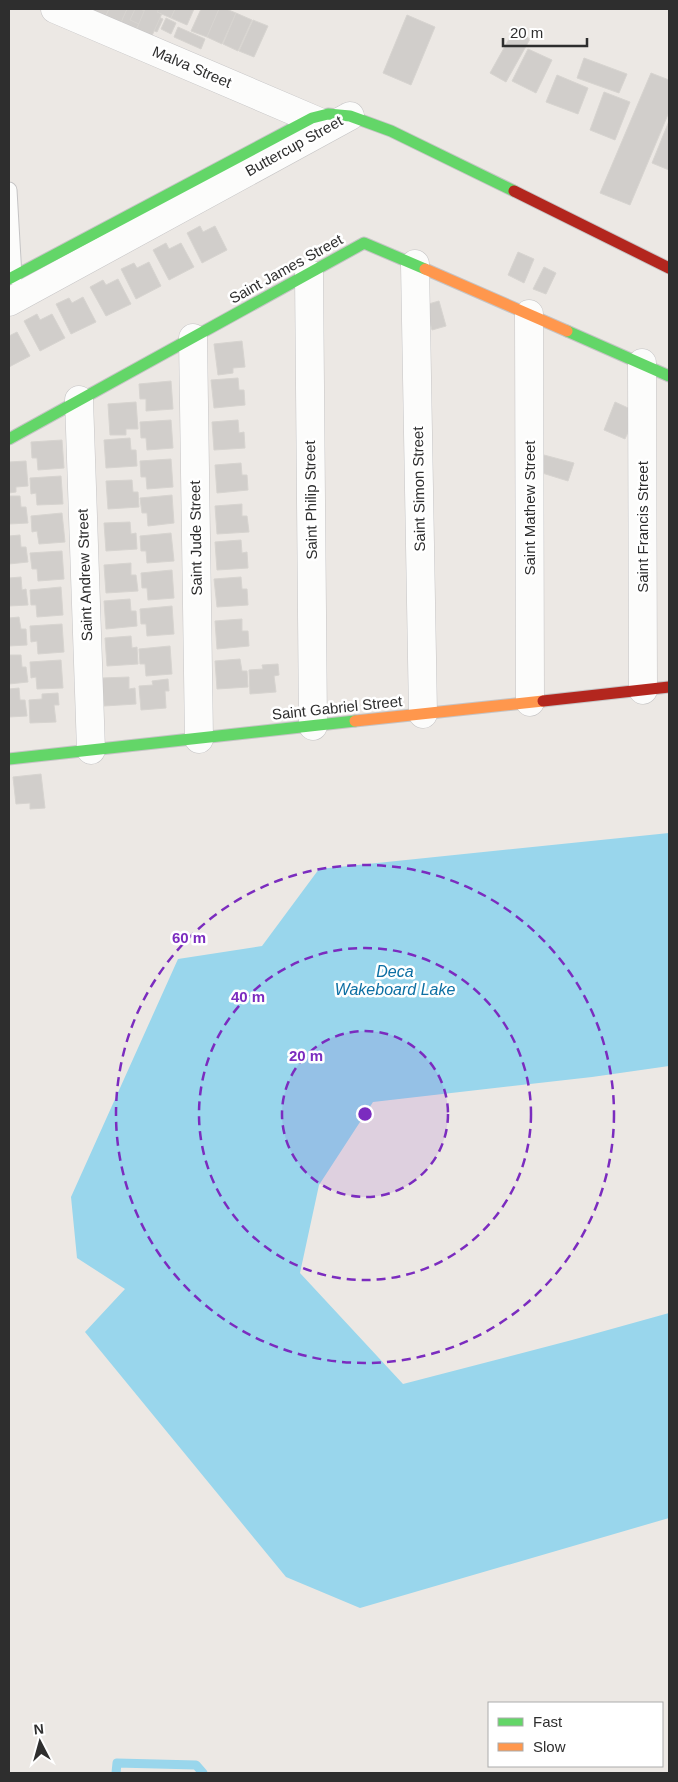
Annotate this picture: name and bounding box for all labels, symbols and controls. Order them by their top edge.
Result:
scale bar [503,15,587,47]
text: 20 m [510,24,543,41]
street label: Malva Street [150,42,235,91]
street label: Buttercup Street [242,111,346,179]
street label: Saint James Street [226,230,346,307]
street label: Saint Simon Street [409,426,428,552]
street label: Saint Philip Street [301,439,320,560]
street label: Saint Mathew Street [521,440,538,576]
street label: Saint Francis Street [634,460,651,593]
street label: Saint Jude Street [186,480,205,596]
street label: Saint Andrew Street [74,508,95,642]
street label: Saint Gabriel Street [271,692,404,723]
text: 60 m [172,929,206,946]
water label: Deca Wakeboard Lake [335,963,455,998]
text: 40 m [231,988,265,1005]
text: 20 m [289,1047,323,1064]
centre of rings [356,1105,374,1123]
legend [488,1702,663,1767]
text: Fast [533,1713,563,1730]
north arrow [15,1717,65,1767]
text: N [33,1721,45,1738]
text: Slow [533,1738,566,1755]

